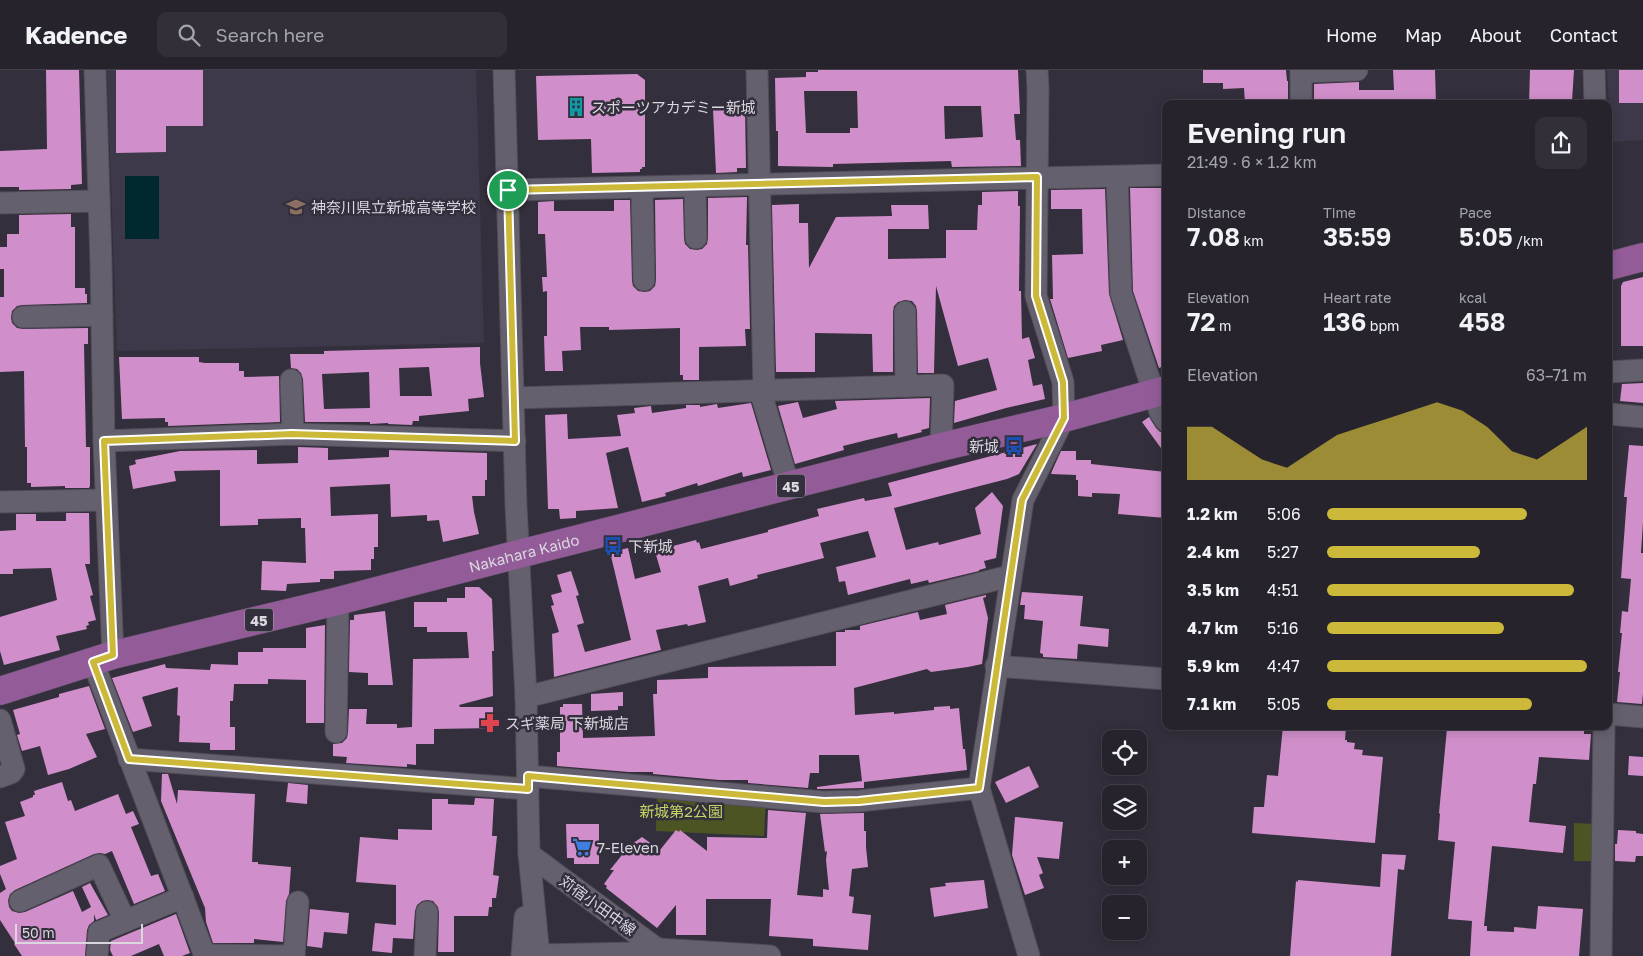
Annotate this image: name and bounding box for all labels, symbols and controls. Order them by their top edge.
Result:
search box [157,12,507,57]
text: Kadence [25,20,127,49]
icon: search [175,21,203,49]
text: Search here [215,23,324,46]
text: Home [1326,24,1377,46]
text: Map [1405,24,1442,46]
text: About [1470,24,1522,46]
text: Contact [1550,24,1618,46]
building icon: スポーツアカデミー新城 [565,96,587,118]
place label: スポーツアカデミー新城 [591,98,756,116]
text: Evening run [1187,116,1346,149]
button: share [1535,117,1587,169]
text: 21:49 · 6 × 1.2 km [1187,152,1317,172]
pin [487,169,529,211]
icon: arrive [494,176,522,204]
school or university icon: 神奈川県立新城高等学校 [285,196,307,218]
place label: 神奈川県立新城高等学校 [311,198,476,216]
text: Distance [1187,204,1246,221]
text: Time [1323,204,1356,221]
text: Pace [1459,204,1492,221]
text: 7.08 [1187,221,1240,252]
text: 35:59 [1323,221,1391,252]
text: 5:05 [1459,221,1513,252]
text: km [1240,232,1264,249]
text: /km [1513,232,1543,249]
text: Elevation [1187,289,1249,306]
text: Heart rate [1323,289,1391,306]
text: kcal [1459,289,1487,306]
text: 72 [1187,306,1215,337]
text: 136 [1323,306,1366,337]
text: 458 [1459,306,1505,337]
text: m [1215,317,1231,334]
text: bpm [1366,317,1399,334]
text: Elevation [1187,365,1258,385]
text: 63–71 m [1526,365,1587,385]
bus stop icon: 新城 [1003,435,1025,457]
place label: 新城 [969,437,999,455]
road number: 45 [777,474,805,498]
text: 1.2 km [1187,504,1237,524]
text: 5:06 [1267,504,1301,524]
street label: Nakahara Kaido [467,530,581,576]
bus stop icon: 下新城 [602,535,624,557]
place label: 下新城 [628,537,673,555]
text: 2.4 km [1187,542,1239,562]
text: 5:27 [1267,542,1299,562]
text: 3.5 km [1187,580,1239,600]
text: 4:51 [1267,580,1299,600]
road number: 45 [245,608,273,632]
text: 4.7 km [1187,618,1238,638]
text: 5:16 [1267,618,1299,638]
text: 5.9 km [1187,656,1239,676]
text: 4:47 [1267,656,1300,676]
text: 7.1 km [1187,694,1236,714]
text: 5:05 [1267,694,1300,714]
pharmacy icon: スギ薬局 下新城店 [479,712,501,734]
place label: スギ薬局 下新城店 [505,714,629,732]
map controls [1102,730,1147,940]
button: locate [1102,730,1147,775]
button: layers [1102,785,1147,830]
park label: 新城第2公園 [639,802,723,820]
supermarket icon: 7-Eleven [571,836,593,858]
place label: 7-Eleven [597,838,659,856]
button: + [1102,840,1147,885]
street label: 苅宿小田中線 [556,871,640,939]
button: − [1102,895,1147,940]
scale bar [15,921,142,944]
text: 50 m [22,924,55,941]

